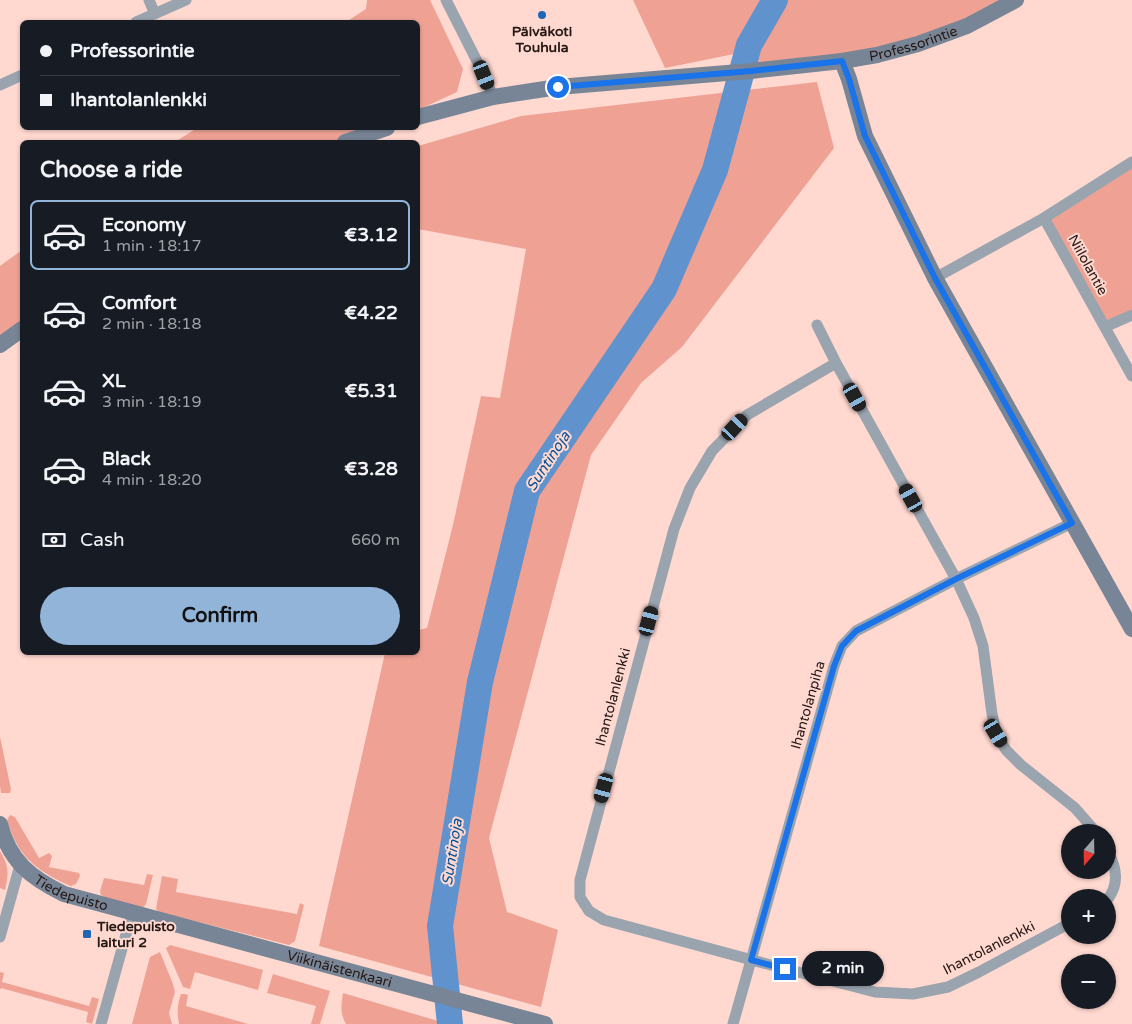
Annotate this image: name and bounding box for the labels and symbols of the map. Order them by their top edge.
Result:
marker: Päiväkoti Touhula [536,9,548,21]
street label: Professorintie [868,22,960,65]
place label: Päiväkoti Touhula [512,23,572,56]
car [471,58,496,92]
route start [547,76,569,98]
street label: Niilolantie [1064,232,1112,298]
car [841,380,868,414]
car [719,411,750,443]
water label: Suntinoja [522,427,574,494]
car [897,481,924,515]
car [637,605,660,637]
street label: Ihantolanlenkki [592,646,634,748]
street label: Ihantolanpiha [787,659,829,751]
car [981,716,1010,750]
car [592,772,615,804]
water label: Suntinoja [438,817,466,887]
north arrow [1061,824,1116,879]
street label: Tiedepuisto [31,871,110,914]
place label: Tiedepuisto laituri 2 [96,918,175,951]
street label: Ihantolanlenkki [940,918,1038,978]
marker: Tiedepuisto laituri 2 [81,928,93,940]
street label: Viikinäistenkaari [285,946,394,991]
callout: 2 min [802,952,885,986]
route end [774,958,796,980]

